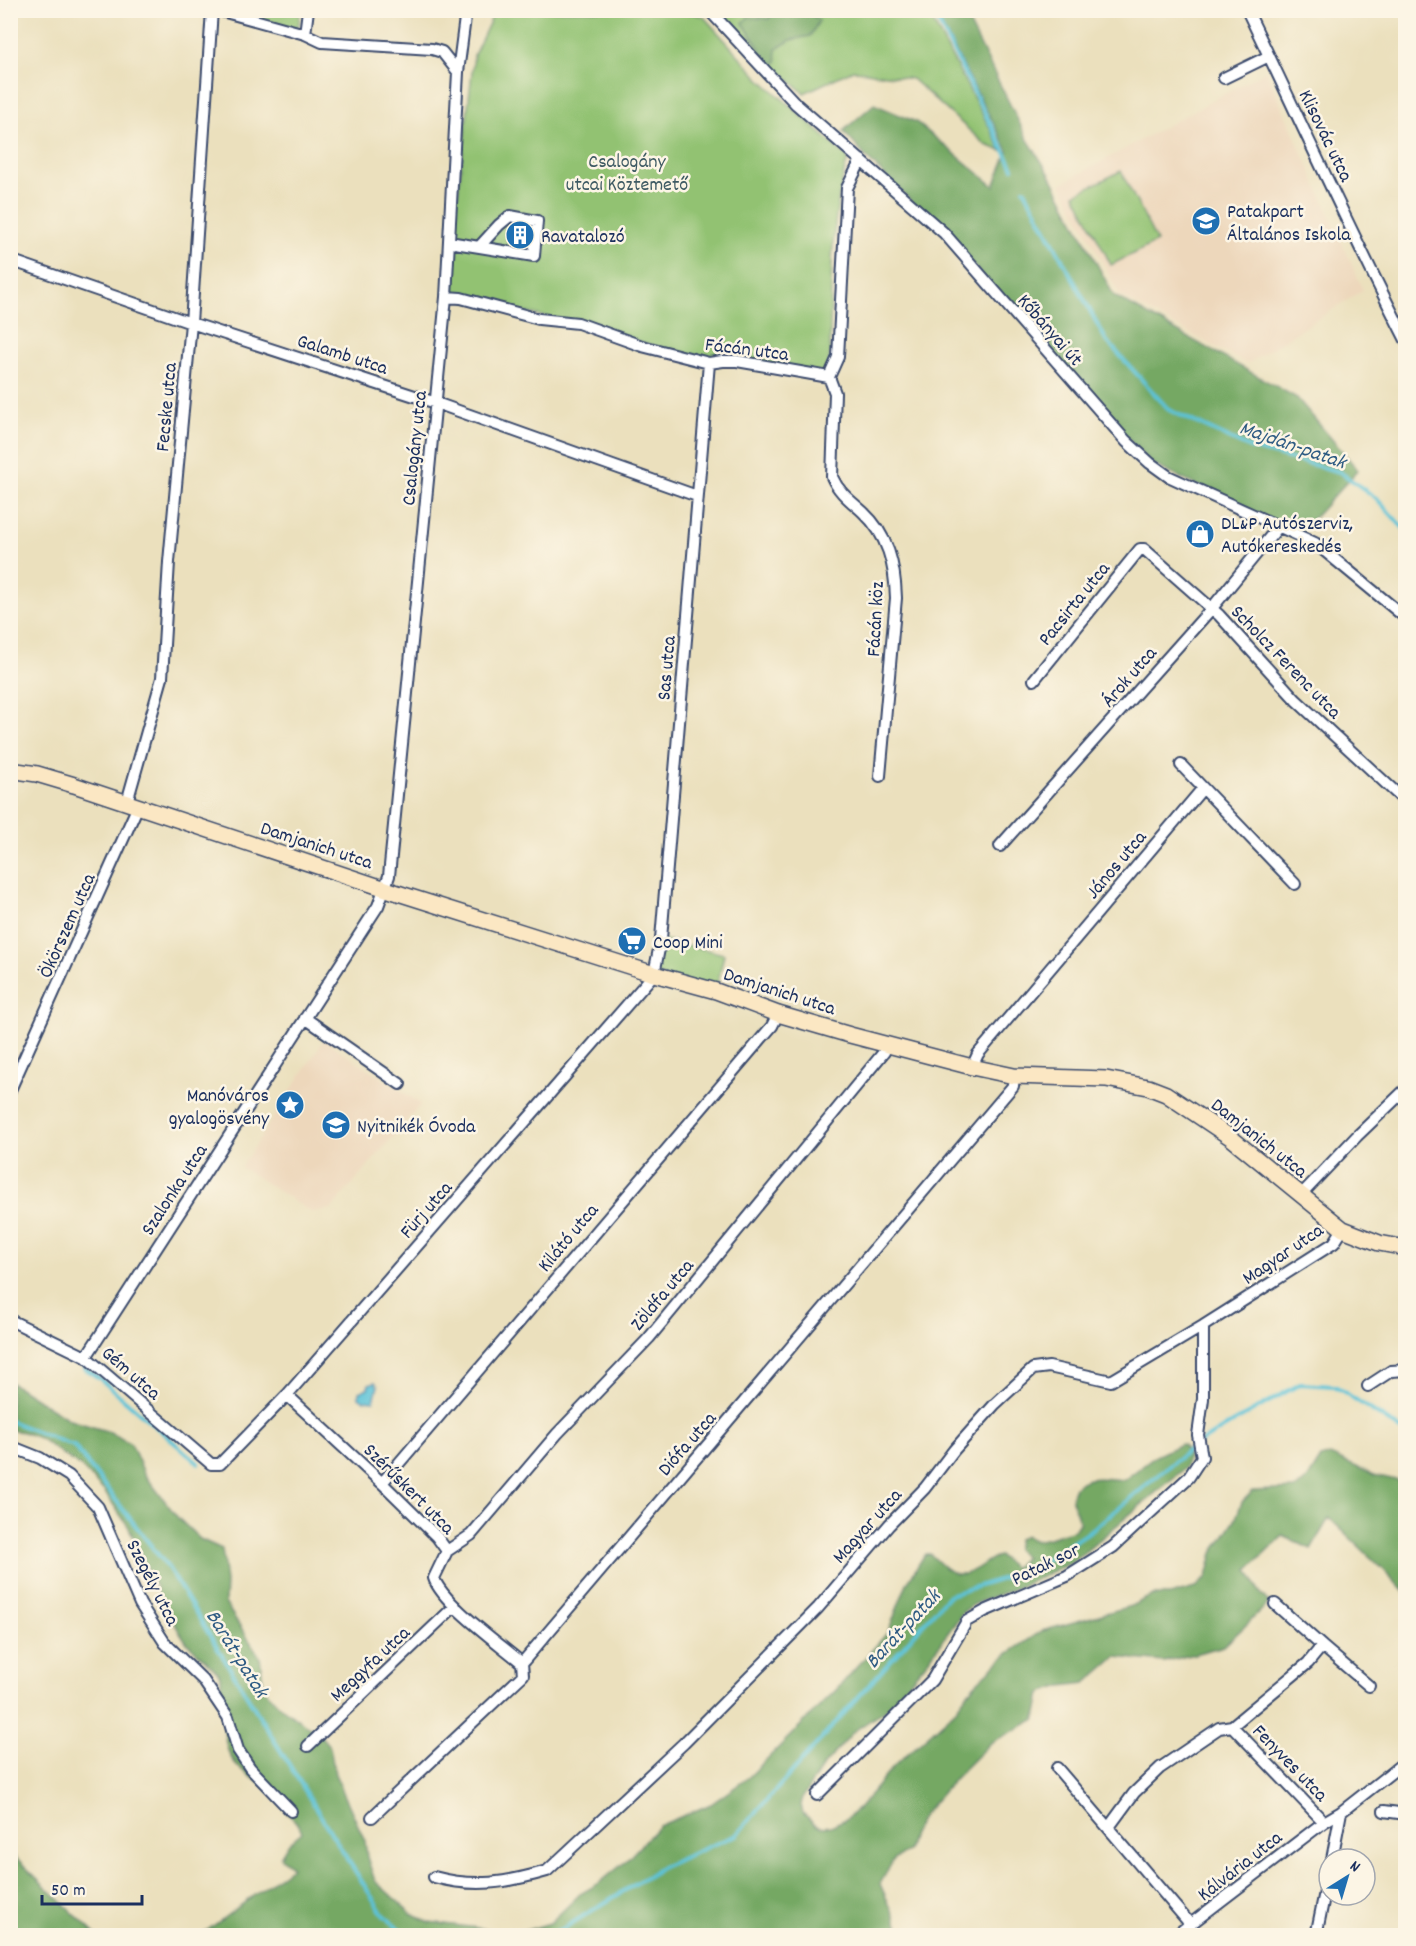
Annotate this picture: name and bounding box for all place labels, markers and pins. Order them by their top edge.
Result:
place label: Patakpart Általános Iskola [1227,199,1351,250]
school or university icon: Patakpart Általános Iskola [1190,205,1222,237]
building icon: Ravatalozó [504,219,536,251]
place label: Ravatalozó [541,224,625,252]
place label: DL&P Autószerviz, Autókereskedés [1221,511,1353,562]
shop icon: DL&P Autószerviz, Autókereskedés [1184,518,1216,550]
supermarket icon: Coop Mini [616,925,648,957]
place label: Coop Mini [653,930,723,958]
place label: Manóváros gyalogösvény [169,1083,270,1134]
place icon: Manóváros gyalogösvény [274,1089,306,1121]
school or university icon: Nyitnikék Óvoda [320,1109,352,1141]
place label: Nyitnikék Óvoda [357,1114,476,1142]

